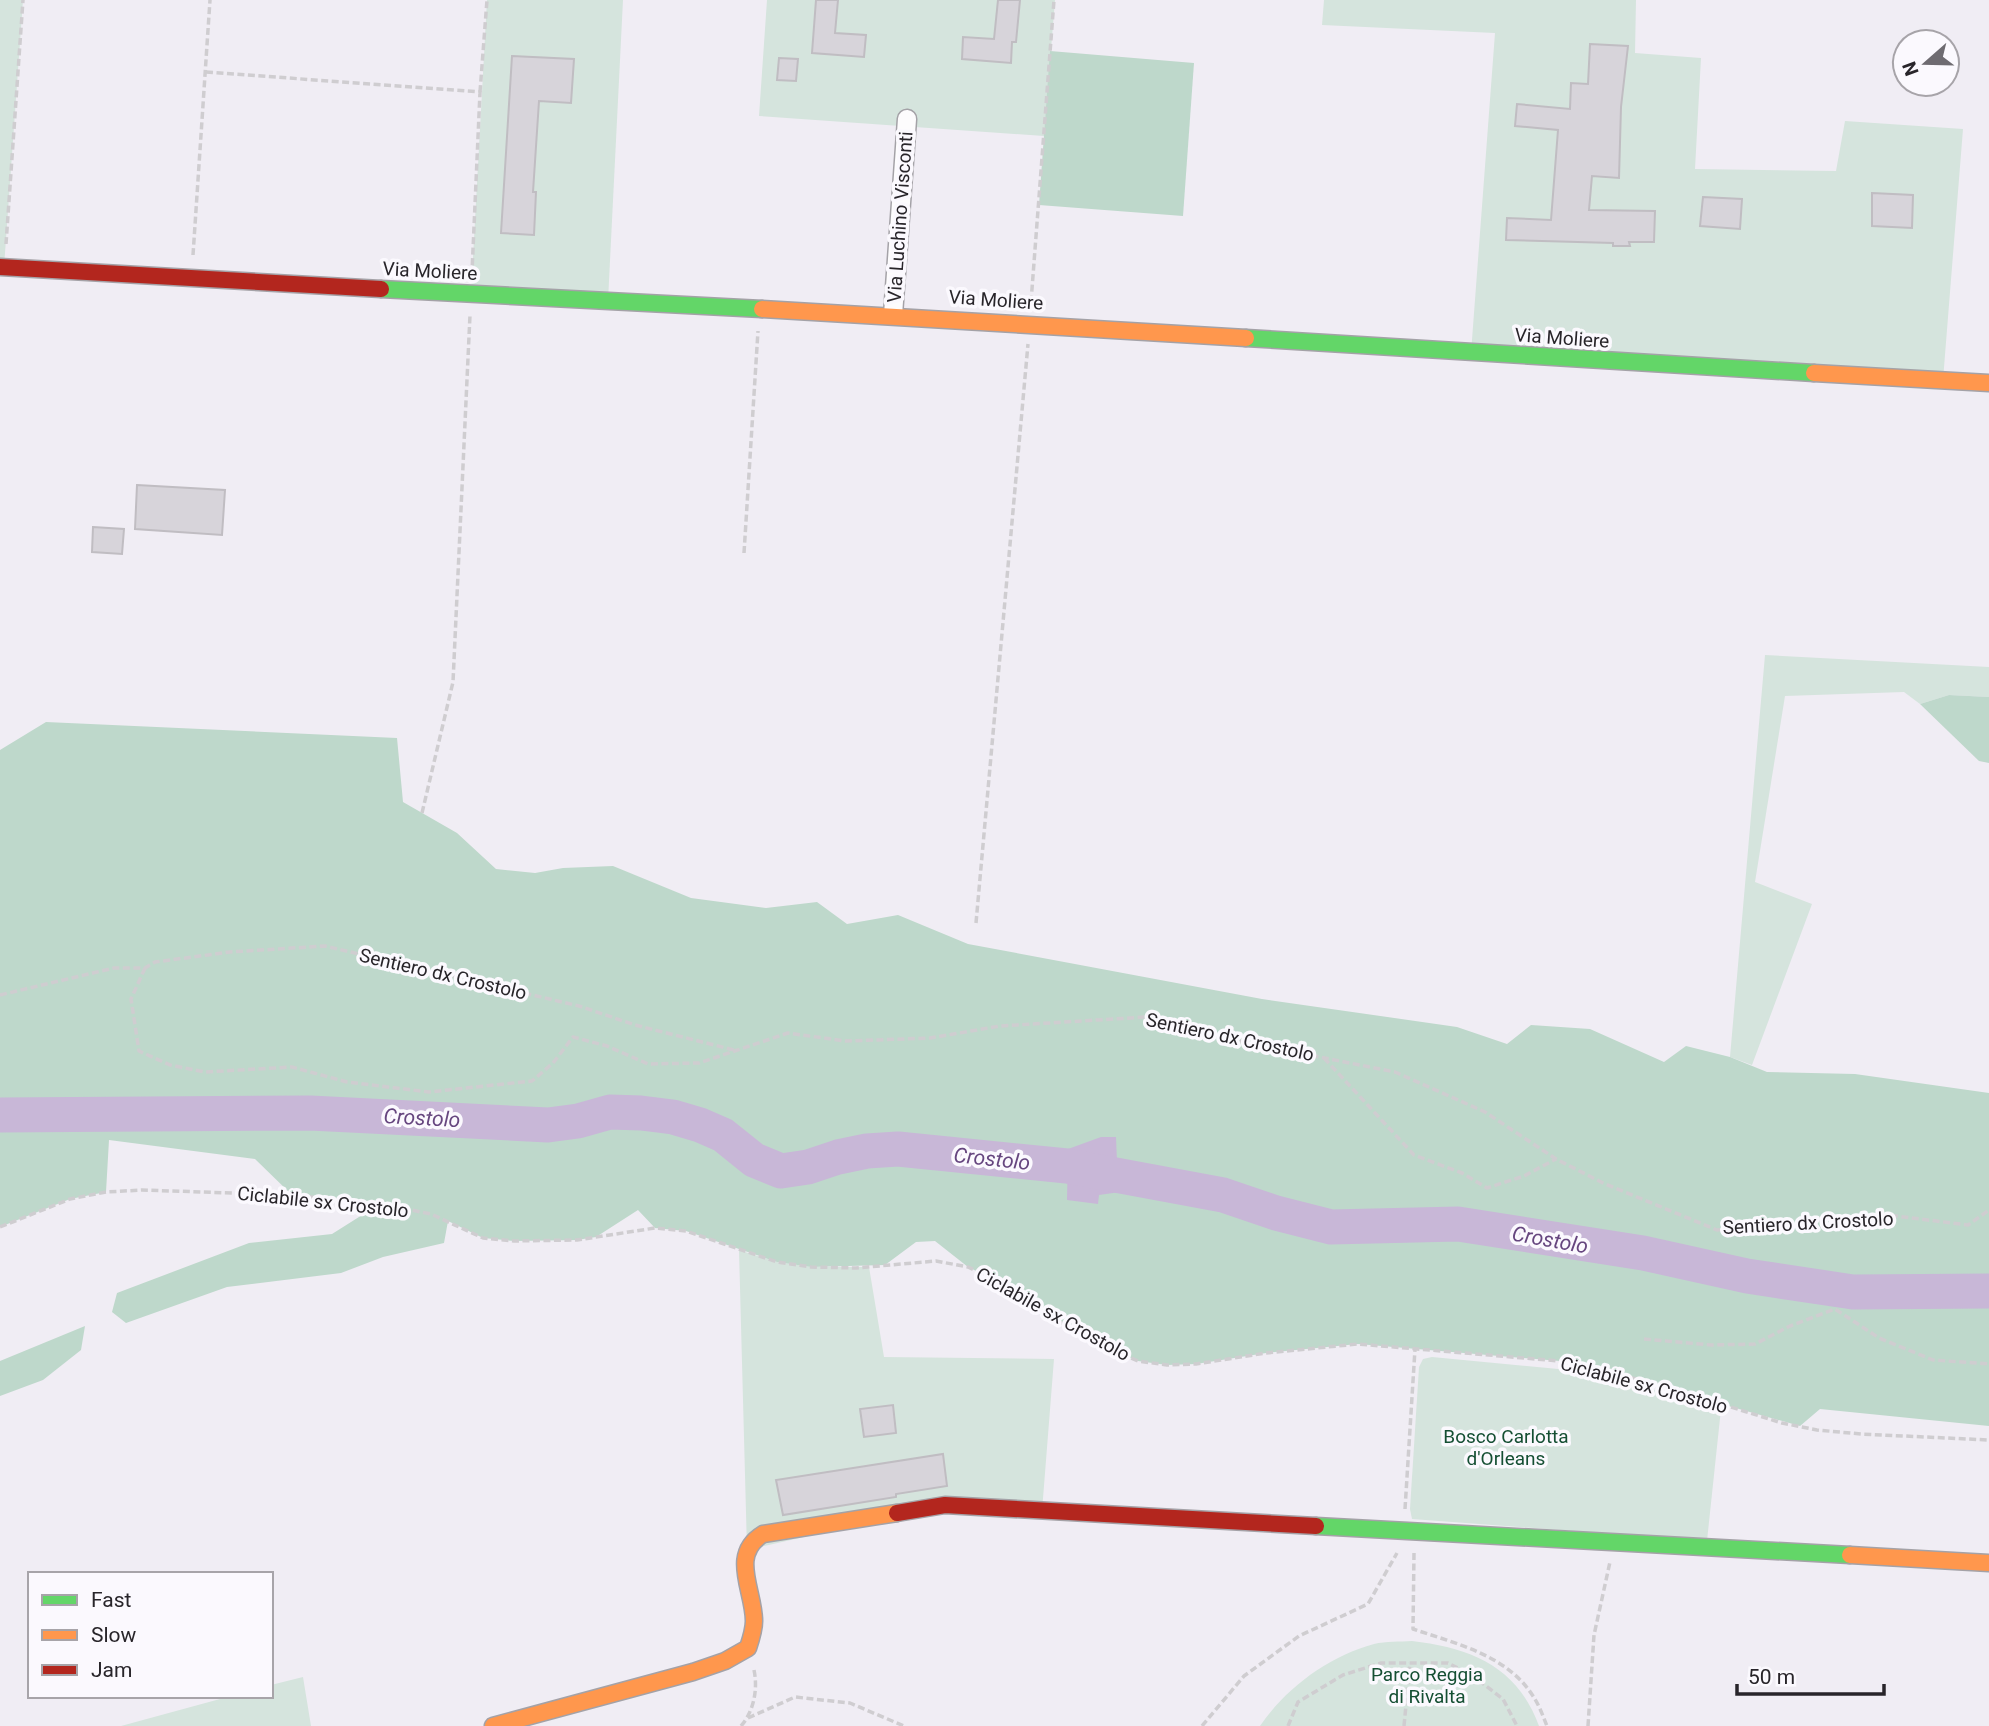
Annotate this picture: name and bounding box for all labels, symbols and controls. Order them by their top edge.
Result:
north arrow [1891,28,1961,98]
text: N [1897,58,1924,79]
street label: Via Luchino Visconti [883,131,917,303]
street label: Via Moliere [382,257,478,285]
street label: Via Moliere [948,285,1044,315]
street label: Via Moliere [1514,323,1610,353]
street label: Sentiero dx Crostolo [357,944,529,1004]
street label: Sentiero dx Crostolo [1144,1008,1316,1066]
water label: Crostolo [383,1104,461,1132]
water label: Crostolo [953,1143,1031,1175]
street label: Ciclabile sx Crostolo [236,1182,410,1222]
street label: Sentiero dx Crostolo [1722,1207,1894,1239]
water label: Crostolo [1510,1222,1590,1258]
street label: Ciclabile sx Crostolo [972,1262,1134,1366]
street label: Ciclabile sx Crostolo [1558,1352,1730,1418]
park label: Bosco Carlotta d'Orleans [1443,1425,1569,1470]
legend [28,1572,273,1698]
text: Fast [91,1588,132,1612]
text: Slow [91,1623,137,1647]
scale bar [1737,1652,1884,1696]
text: Jam [91,1658,132,1682]
park label: Parco Reggia di Rivalta [1371,1663,1483,1708]
text: 50 m [1748,1665,1795,1689]

